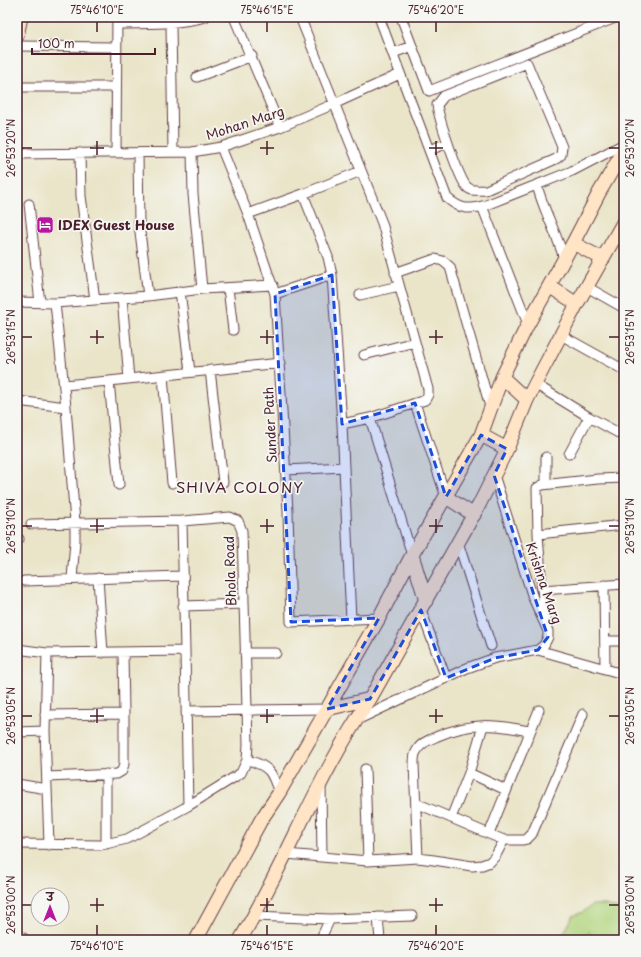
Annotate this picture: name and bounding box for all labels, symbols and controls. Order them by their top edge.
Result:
text: 75°46'10"E [70,2,124,17]
text: 75°46'15"E [241,2,293,17]
text: 75°46'20"E [408,2,464,17]
scale bar [32,30,155,56]
text: 100 m [38,34,75,52]
street label: Mohan Marg [203,101,286,144]
text: 26°53'20"N [3,118,18,177]
text: 26°53'20"N [622,118,637,177]
hotel icon: IDEX Guest House [35,215,55,235]
place label: IDEX Guest House [58,215,175,234]
text: 26°53'15"N [3,309,18,365]
text: 26°53'15"N [622,309,637,365]
street label: Sunder Path [258,386,281,464]
district label: SHIVA COLONY [176,475,304,498]
text: 26°53'10"N [3,498,18,554]
text: 26°53'10"N [622,498,637,554]
street label: Bhola Road [219,535,240,607]
street label: Krishna Marg [522,539,567,626]
text: 26°53'05"N [3,687,18,745]
text: 26°53'05"N [622,687,637,745]
text: 26°53'00"N [3,875,18,934]
text: 26°53'00"N [622,875,637,934]
north arrow [30,887,70,927]
text: उ [45,888,55,905]
text: 75°46'10"E [70,938,124,953]
text: 75°46'15"E [241,938,293,953]
text: 75°46'20"E [408,938,464,953]

